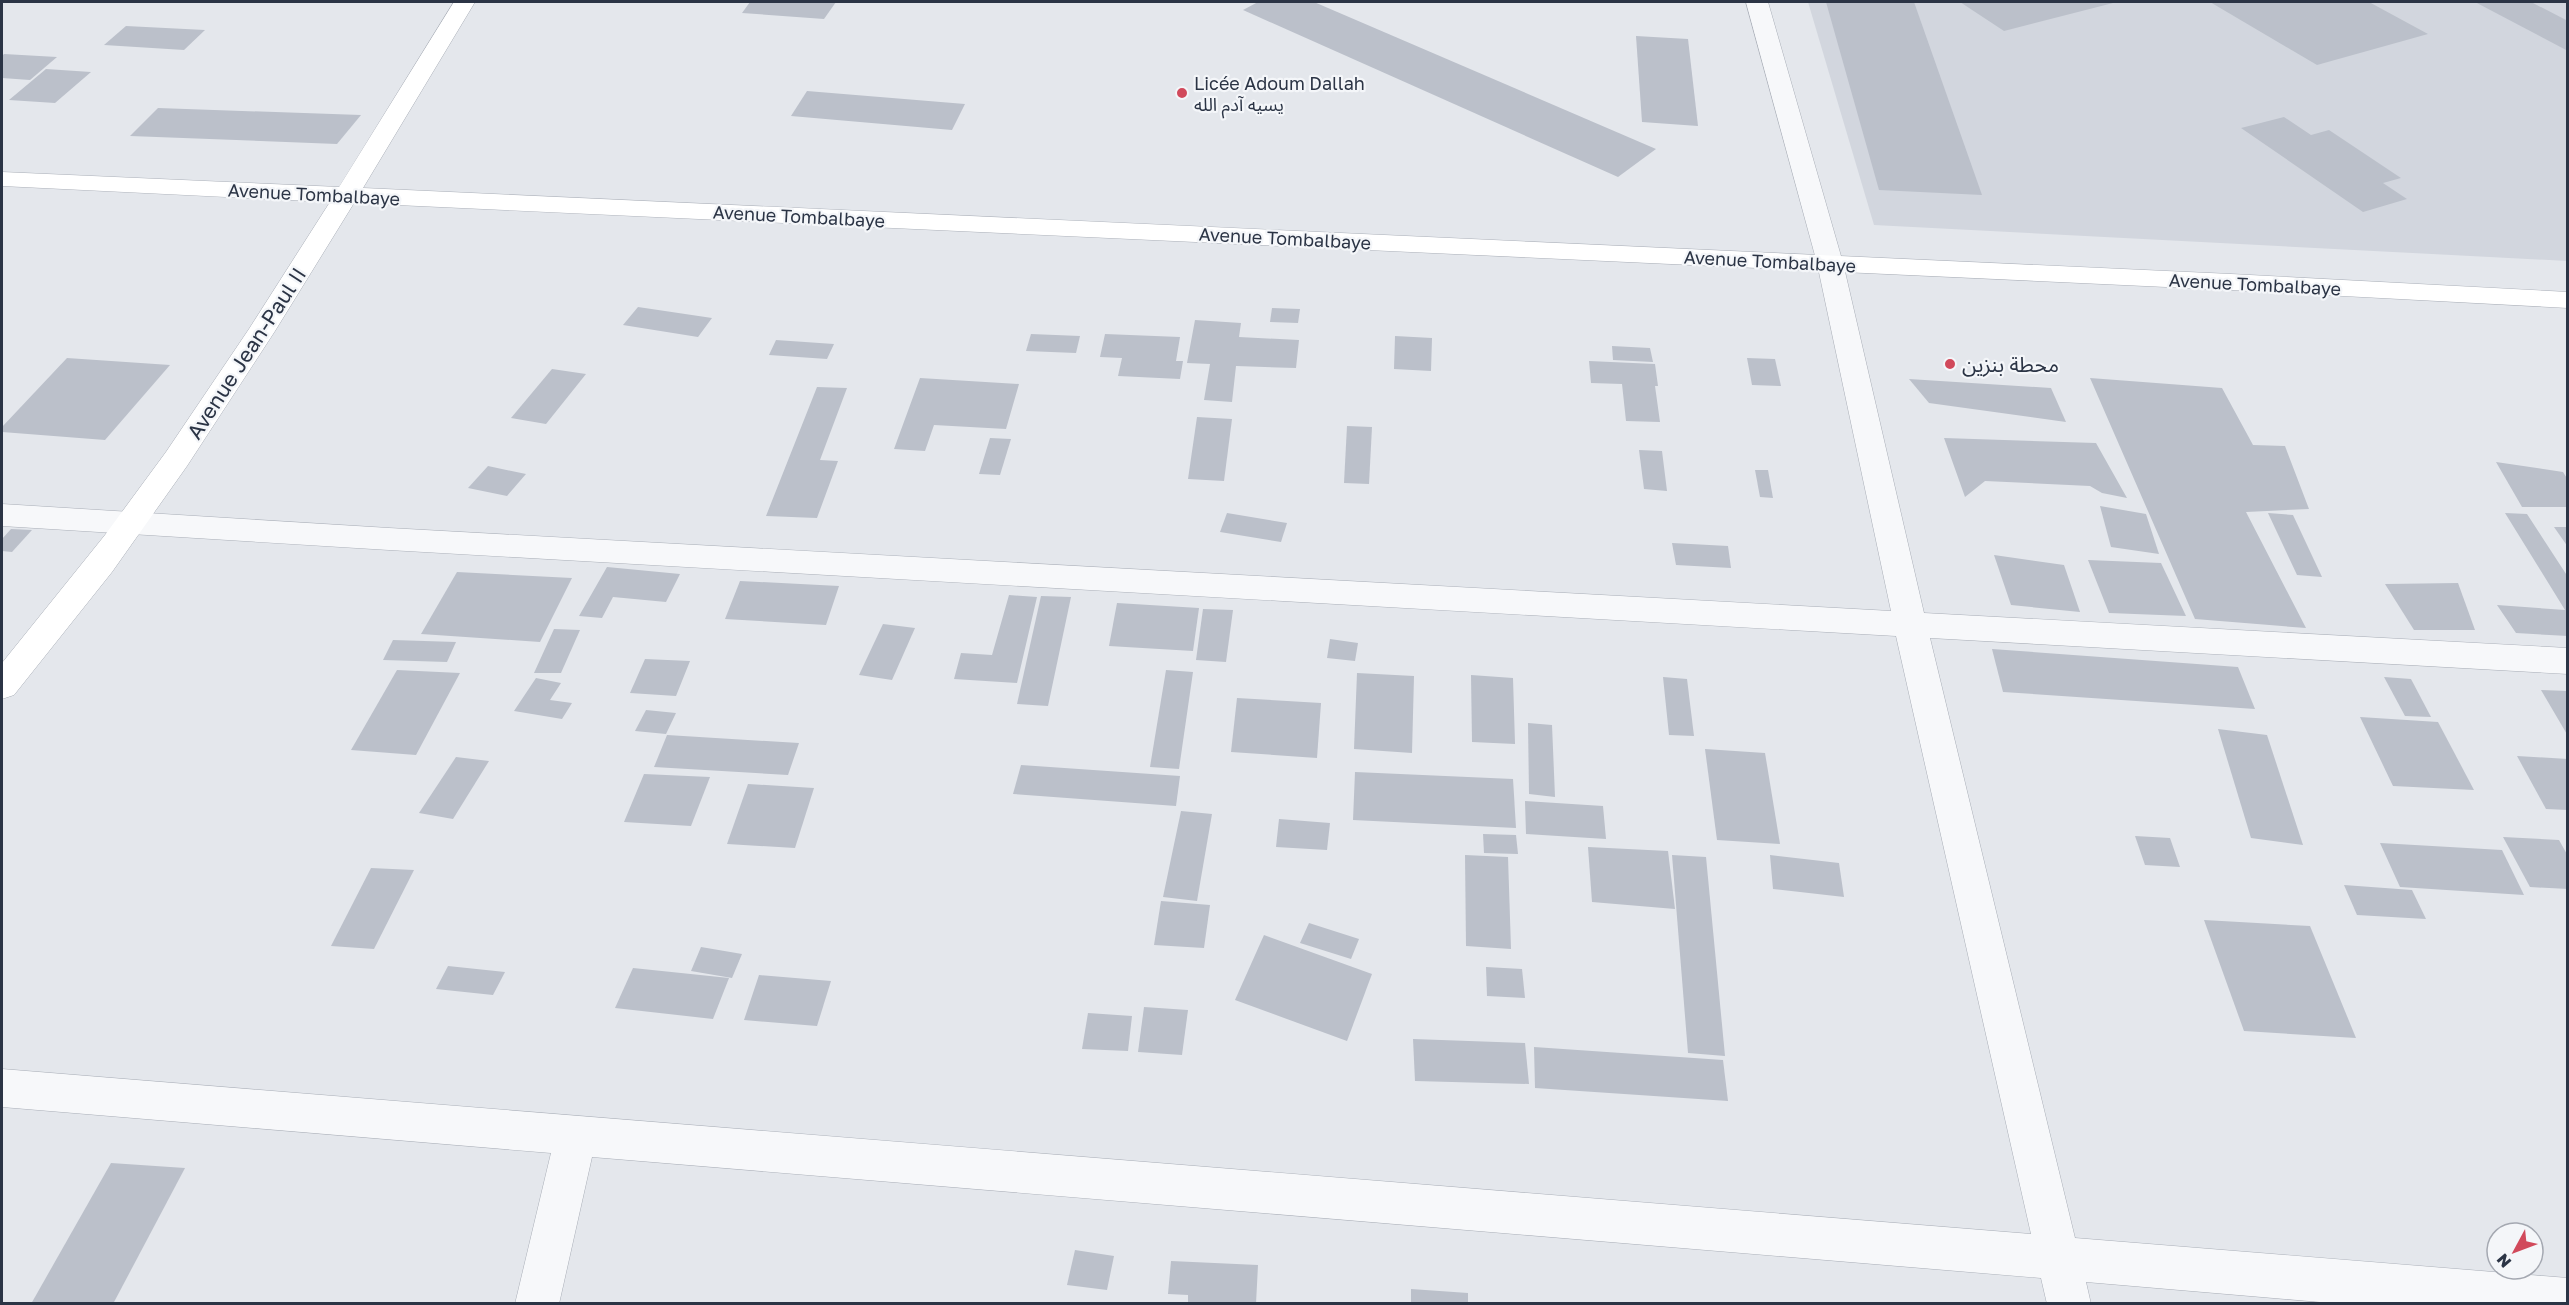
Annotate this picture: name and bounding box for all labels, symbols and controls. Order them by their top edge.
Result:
place label: Licée Adoum Dallah يسيه آدم الله [1194,72,1365,119]
marker: Licée Adoum Dallah يسيه آدم الله [1175,86,1189,100]
street label: Avenue Tombalbaye [227,179,401,209]
street label: Avenue Tombalbaye [712,201,886,231]
street label: Avenue Tombalbaye [1198,223,1372,253]
street label: Avenue Tombalbaye [1683,246,1857,276]
street label: Avenue Jean-Paul II [181,262,311,444]
street label: Avenue Tombalbaye [2168,269,2342,299]
place label: محطة بنزين [1962,351,2059,377]
marker: محطة بنزين [1943,357,1957,371]
north arrow [2485,1221,2545,1281]
text: N [2492,1250,2515,1272]

